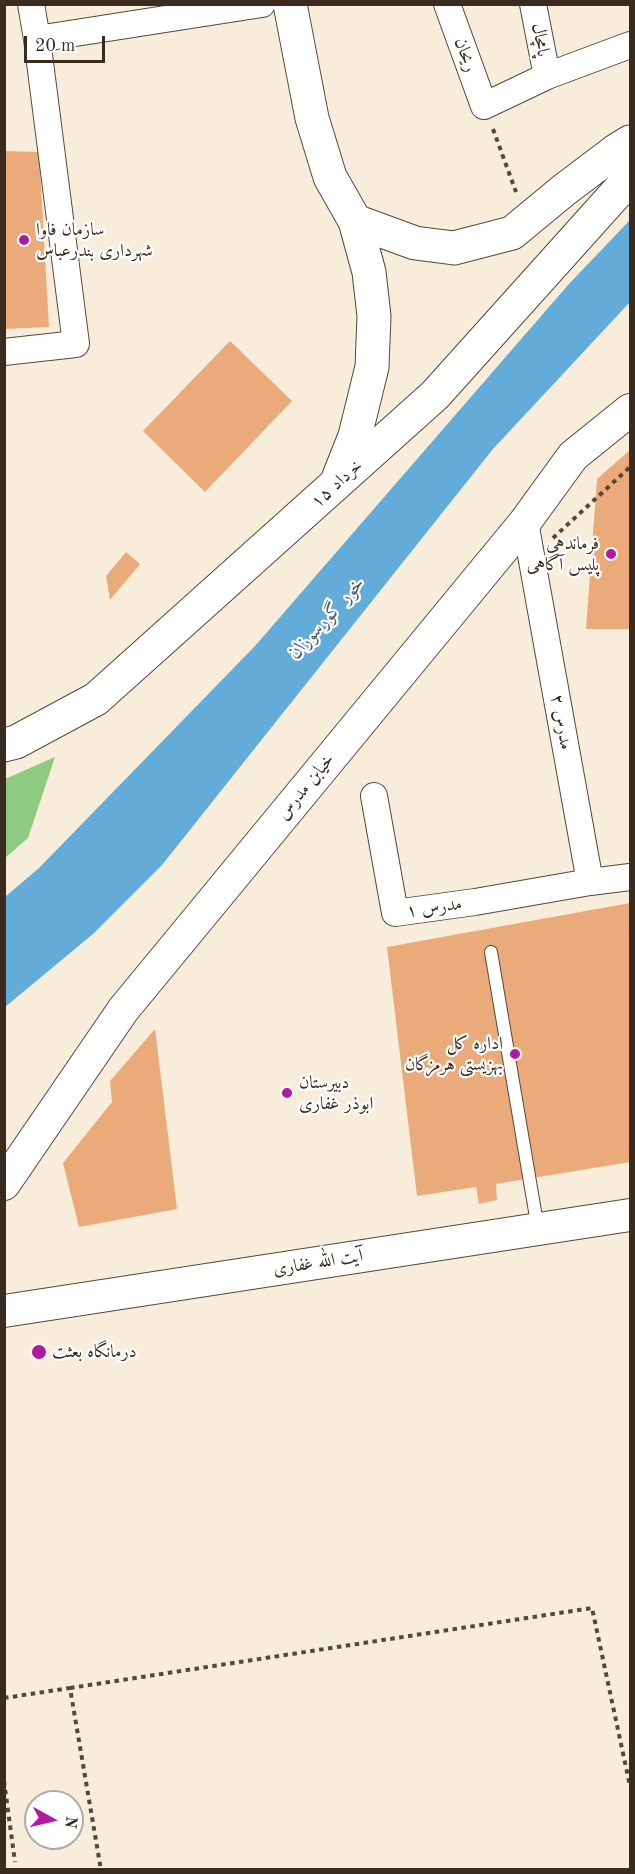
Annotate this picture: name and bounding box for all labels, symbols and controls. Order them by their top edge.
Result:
street label: پامچال [526,22,554,58]
scale bar [27,24,108,62]
street label: ریحان [449,35,481,75]
text: 20 m [35,37,75,55]
place label: سازمان فاوا شهرداری بندرعباس [36,219,153,262]
marker: سازمان فاوا شهرداری بندرعباس [17,233,31,247]
street label: ۱۵ خرداد [307,455,367,513]
place label: فرماندهی پلیس آگاهی [527,533,599,576]
marker: فرماندهی پلیس آگاهی [604,547,618,561]
water label: خور گورسوزان [283,571,371,665]
street label: مدرس ۲ [545,693,577,751]
street label: خیابن مدرس [273,749,339,825]
street label: مدرس ۱ [405,893,463,923]
place label: اداره کل بهزیستی هرمزگان [405,1033,503,1076]
marker: اداره کل بهزیستی هرمزگان [508,1047,522,1061]
place label: دبیرستان ابوذر غفاری [299,1072,373,1114]
marker: دبیرستان ابوذر غفاری [280,1086,294,1100]
street label: آیت الله غفاری [271,1245,365,1281]
place label: درمانگاه بعثت [52,1341,137,1363]
marker: درمانگاه بعثت [30,1343,48,1361]
north arrow [24,1790,84,1850]
text: N [61,1815,79,1829]

